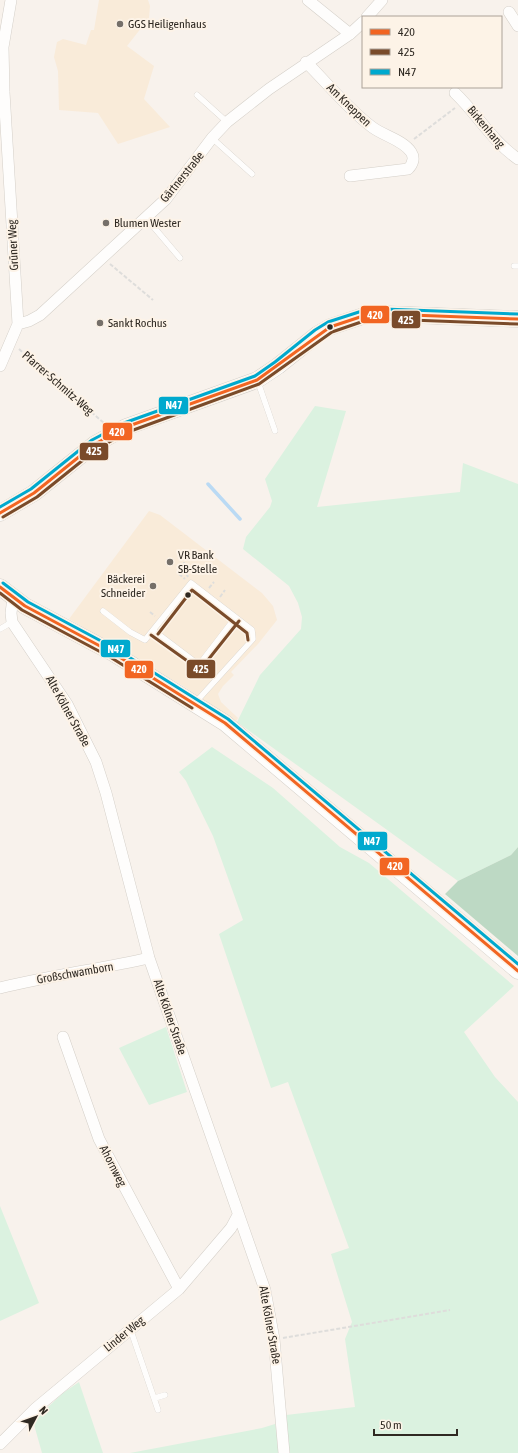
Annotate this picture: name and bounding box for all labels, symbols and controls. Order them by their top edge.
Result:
legend [362,16,502,88]
place label: GGS Heiligenhaus [128,17,206,31]
marker: GGS Heiligenhaus [115,19,125,29]
text: 420 [398,25,415,39]
text: 425 [398,45,415,59]
text: N47 [398,65,417,79]
street label: Am Kneppen [324,81,374,129]
street label: Birkenhang [464,103,508,152]
street label: Gärtnerstraße [157,149,207,205]
place label: Blumen Wester [114,216,181,230]
street label: Grüner Weg [5,218,21,271]
marker: Blumen Wester [101,218,111,228]
line badge: 420 [360,305,390,324]
text: 420 [366,309,383,321]
line badge: 425 [391,310,421,329]
text: 425 [397,314,414,326]
place label: Sankt Rochus [108,316,167,330]
marker: Sankt Rochus [95,318,105,328]
unlabelled marker [325,322,335,332]
street label: Pfarrer-Schmitz-Weg [19,348,97,418]
line badge: N47 [158,396,189,415]
text: N47 [166,399,182,411]
line badge: 420 [102,422,133,441]
text: 420 [108,426,125,438]
line badge: 425 [79,442,109,461]
text: 425 [85,445,102,457]
place label: VR Bank SB-Stelle [178,548,217,576]
marker: VR Bank SB-Stelle [165,557,175,567]
place label: Bäckerei Schneider [101,572,145,600]
marker: Bäckerei Schneider [148,581,158,591]
unlabelled marker [183,590,193,600]
line badge: N47 [100,639,131,658]
text: N47 [108,643,124,655]
line badge: 425 [186,659,216,679]
line badge: 420 [124,660,154,679]
text: 420 [130,663,147,675]
text: 425 [192,663,209,675]
street label: Alte Kölner Straße [43,673,93,749]
line badge: N47 [357,831,388,851]
text: N47 [364,835,380,847]
line badge: 420 [379,857,410,876]
text: 420 [386,860,403,872]
street label: Großschwamborn [36,959,114,987]
street label: Alte Kölner Straße [151,977,189,1057]
street label: Ahornweg [97,1143,130,1190]
street label: Alte Kölner Straße [256,1285,284,1365]
street label: Linder Weg [101,1313,148,1355]
north arrow [16,1397,56,1437]
text: N [37,1404,50,1417]
scale bar [374,1411,457,1437]
text: 50 m [380,1418,402,1432]

